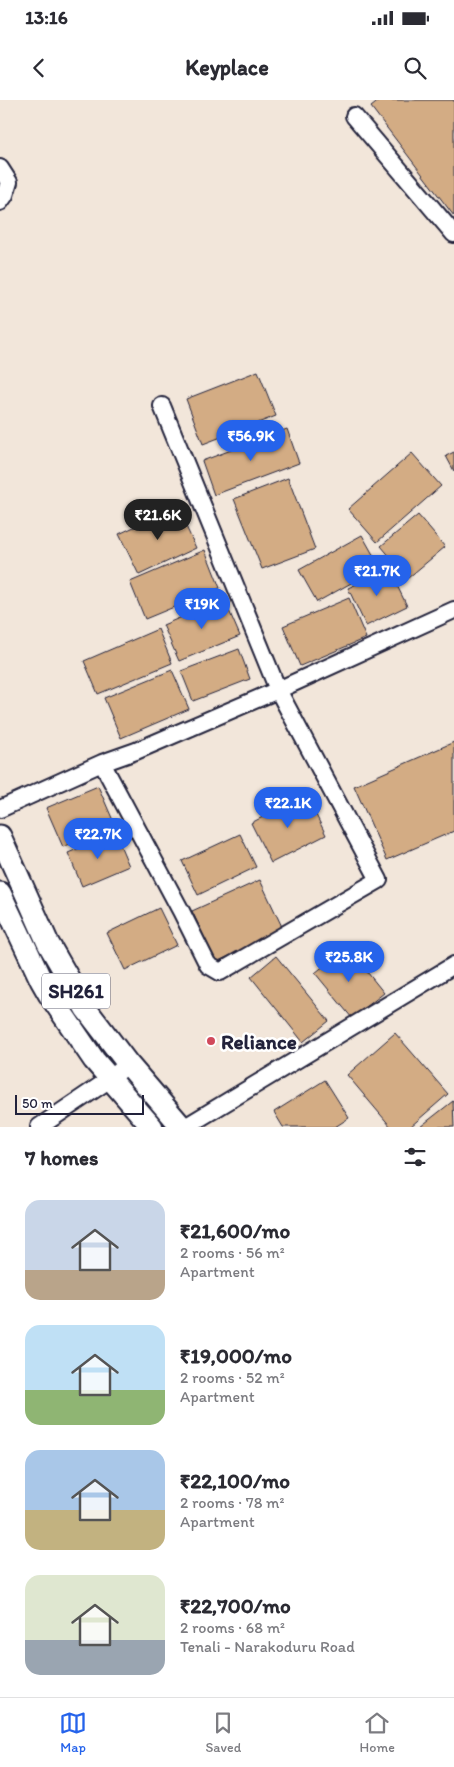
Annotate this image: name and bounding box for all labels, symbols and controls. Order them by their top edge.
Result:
text: 13:16 [25,6,68,29]
icon: back [25,54,53,82]
text: Keyplace [185,54,269,81]
icon: search [401,54,429,82]
pin: ₹56.9K [210,420,292,462]
text: ₹56.9K [227,426,275,445]
pin: ₹21.6K [117,498,199,541]
text: ₹21.6K [135,505,181,524]
pin: ₹21.7K [336,554,418,597]
text: ₹21.7K [354,561,400,580]
pin: ₹19K [172,588,232,630]
text: ₹19K [185,594,219,613]
pin: ₹22.1K [247,786,329,829]
text: ₹22.1K [265,793,311,812]
pin: ₹22.7K [57,818,139,860]
text: ₹22.7K [75,824,121,843]
pin: ₹25.8K [308,940,390,983]
text: ₹25.8K [325,947,373,966]
road number: SH261 [42,974,110,1008]
place label: Reliance [221,1029,297,1054]
marker: Reliance [205,1035,217,1047]
scale bar [15,1092,144,1115]
text: 50 m [22,1095,53,1112]
icon: filters [401,1143,429,1171]
text: 7 homes [25,1145,99,1170]
text: ₹21,600/mo [180,1218,290,1243]
icon: home [65,1220,125,1280]
text: 2 rooms · 56 m² [180,1243,285,1262]
text: Apartment [180,1262,255,1281]
text: ₹19,000/mo [180,1343,292,1368]
icon: home [65,1345,125,1405]
text: 2 rooms · 52 m² [180,1368,285,1387]
text: Apartment [180,1387,255,1406]
text: ₹22,100/mo [180,1468,290,1493]
icon: home [65,1470,125,1530]
text: 2 rooms · 78 m² [180,1493,285,1512]
text: Apartment [180,1512,255,1531]
text: ₹22,700/mo [180,1593,291,1618]
icon: home [65,1595,125,1655]
text: 2 rooms · 68 m² [180,1618,285,1637]
text: Tenali - Narakoduru Road [180,1637,355,1656]
tab: Map [59,1709,87,1756]
tab: Saved [205,1709,241,1756]
tab: Home [360,1709,395,1756]

